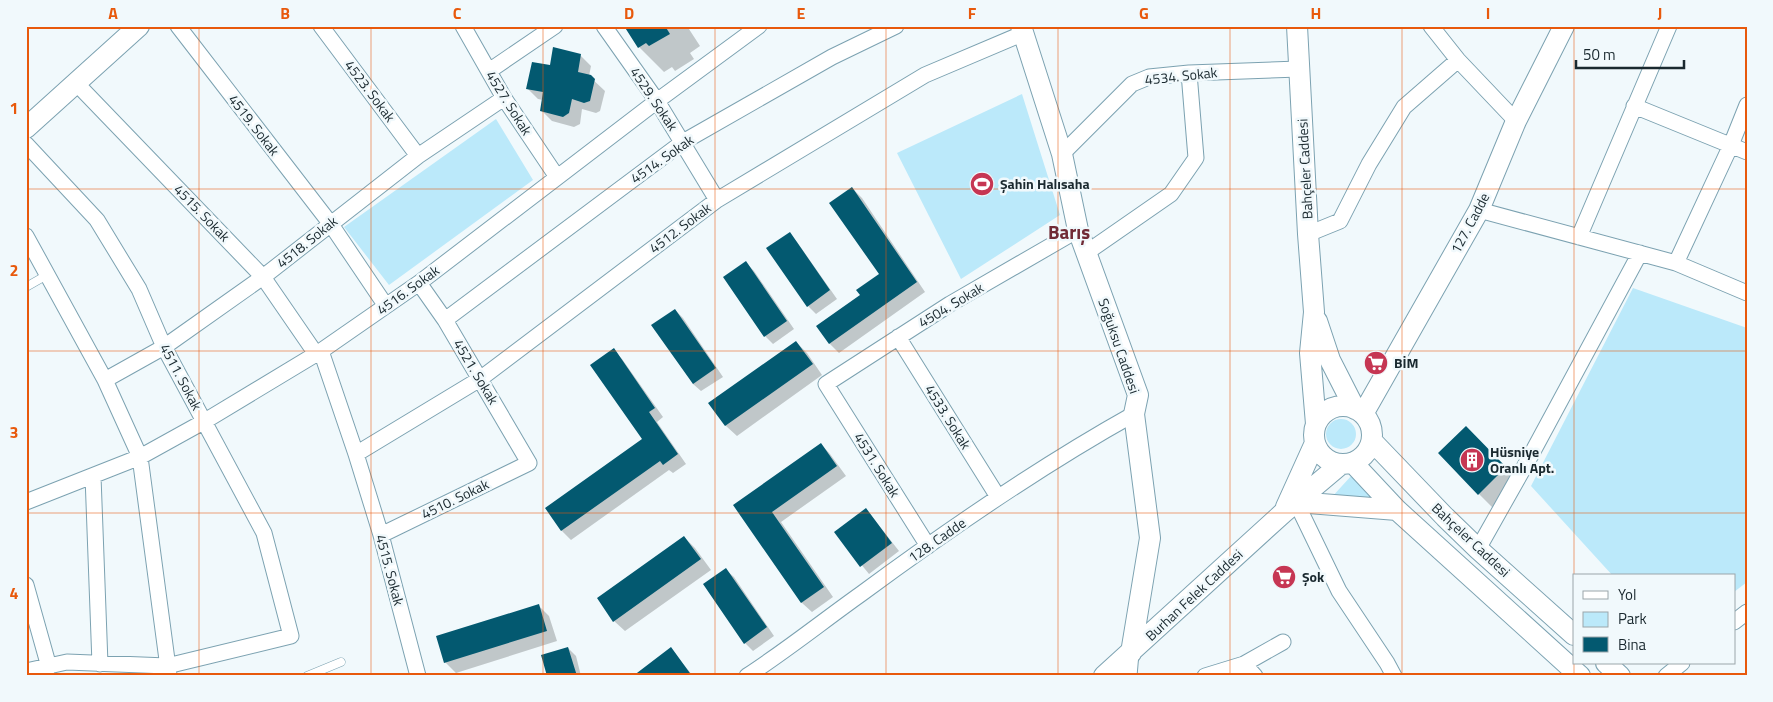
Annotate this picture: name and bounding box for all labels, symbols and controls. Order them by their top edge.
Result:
text: A [108,1,118,25]
text: B [280,1,290,25]
text: C [453,1,462,25]
text: D [624,1,634,25]
text: E [797,1,806,25]
text: F [968,1,977,25]
text: G [1139,1,1149,25]
text: H [1311,1,1321,25]
text: I [1486,1,1490,25]
text: J [1658,1,1662,25]
scale bar [1576,38,1683,70]
text: 50 m [1583,43,1616,66]
street label: 4523. Sokak [340,55,401,126]
street label: 4534. Sokak [1144,61,1219,90]
street label: 4529. Sokak [625,63,684,135]
street label: 4527. Sokak [481,66,538,139]
street label: 4519. Sokak [224,90,285,160]
text: 1 [10,96,18,120]
street label: Bahçeler Caddesi [1291,118,1318,220]
street label: 4514. Sokak [626,129,698,188]
sports icon: Şahin Halısaha [969,171,995,197]
place label: Şahin Halısaha [1000,173,1090,194]
street label: 4515. Sokak [170,179,235,246]
street label: 127. Cadde [1445,189,1494,257]
street label: 4512. Sokak [644,197,715,258]
street label: 4518. Sokak [272,210,342,273]
district label: Barış [1048,217,1090,246]
text: 2 [10,258,18,282]
street label: 4516. Sokak [372,260,444,319]
street label: 4504. Sokak [914,277,988,332]
street label: Soğuksu Caddesi [1093,295,1146,396]
street label: 4521. Sokak [449,335,504,409]
street label: 4511. Sokak [155,340,208,414]
supermarket icon: BİM [1363,350,1389,376]
place label: BİM [1394,352,1419,373]
street label: 4533. Sokak [920,380,977,453]
text: 3 [10,420,18,444]
street label: 4531. Sokak [849,428,906,501]
place label: Hüsniye Oranlı Apt. [1490,441,1554,478]
building icon: Hüsniye Oranlı Apt. [1459,447,1485,473]
street label: 4510. Sokak [417,473,492,524]
street label: Bahçeler Caddesi [1427,498,1515,582]
street label: 128. Cadde [904,512,970,567]
street label: 4515. Sokak [371,532,410,608]
street label: Burhan Felek Caddesi [1140,544,1247,645]
supermarket icon: Şok [1271,564,1297,590]
place label: Şok [1302,566,1325,587]
legend [1573,574,1736,664]
text: 4 [10,581,19,605]
text: Yol [1618,583,1636,606]
text: Park [1618,607,1647,630]
text: Bina [1618,633,1647,656]

